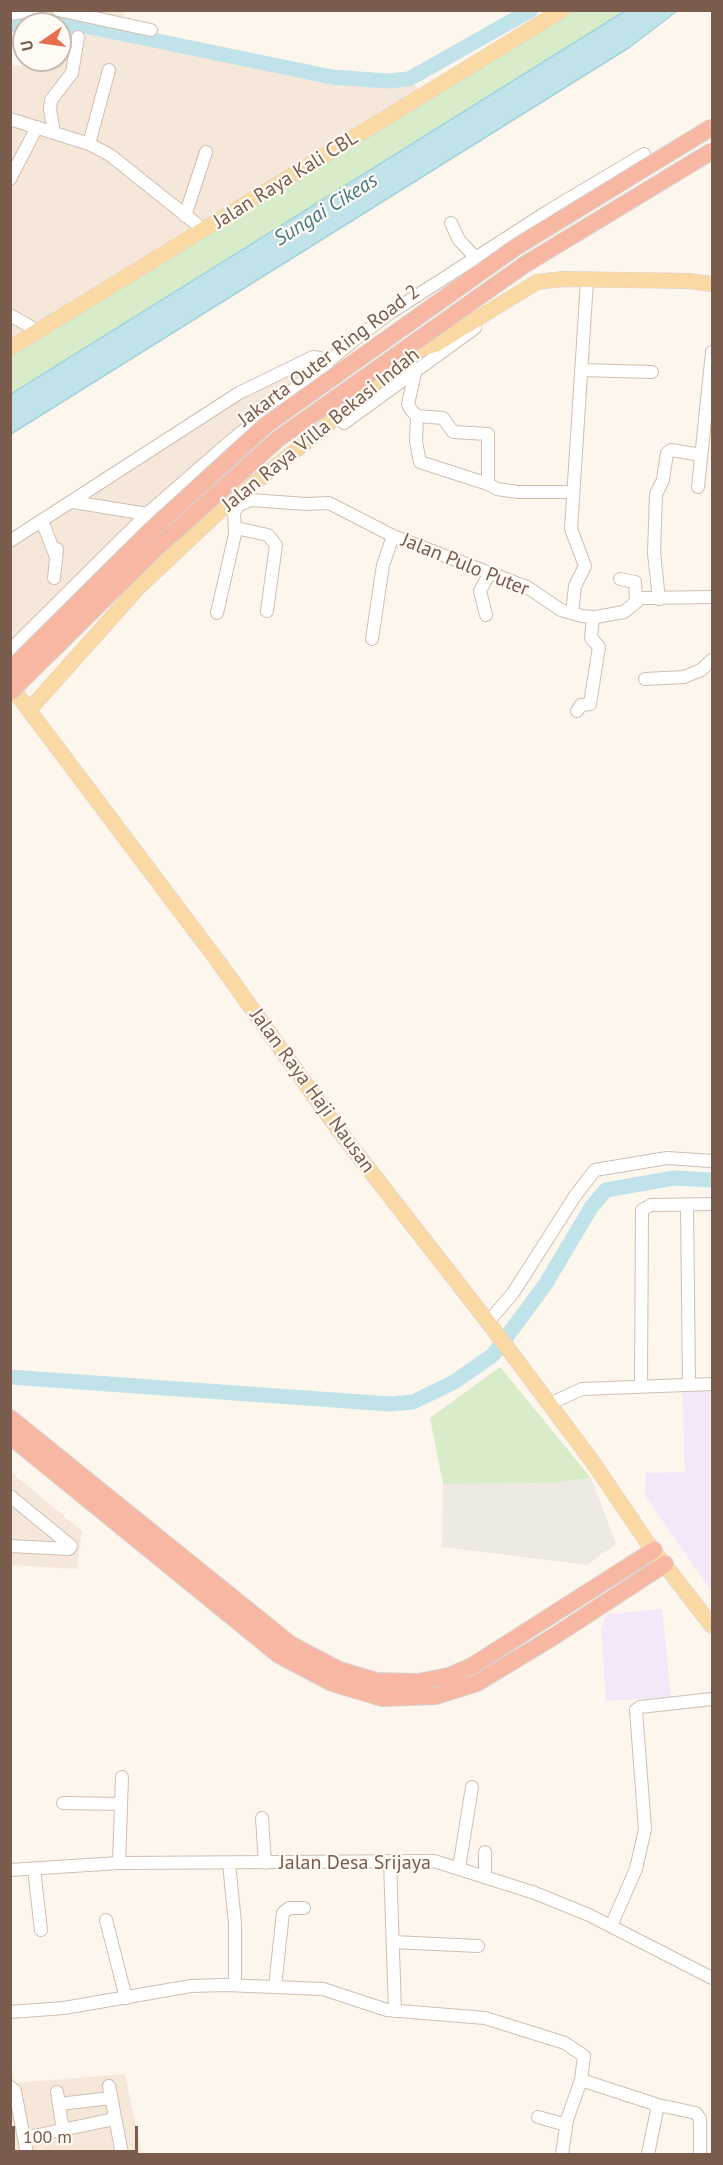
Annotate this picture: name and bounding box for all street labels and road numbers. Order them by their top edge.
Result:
street label: Jalan Raya Kali CBL [209,126,363,234]
street label: Jakarta Outer Ring Road 2 [234,280,424,432]
street label: Jalan Raya Villa Bekasi Indah [218,343,424,517]
street label: Jalan Pulo Puter [398,528,532,602]
street label: Jalan Raya Haji Nausan [244,1004,380,1178]
street label: Jalan Desa Srijaya [279,1851,431,1875]

